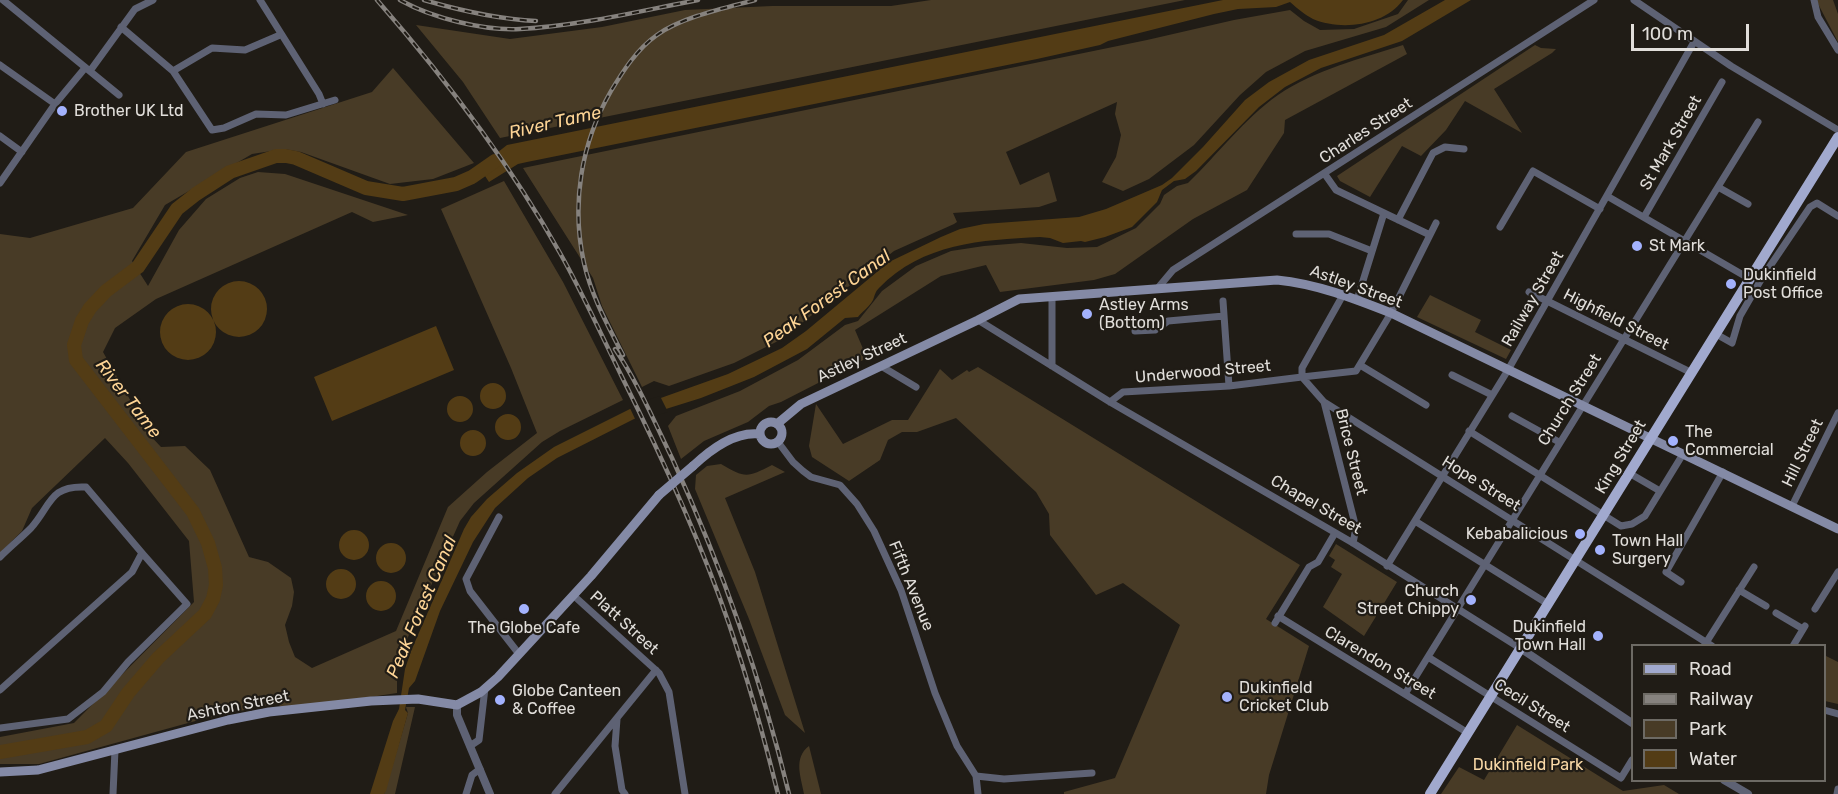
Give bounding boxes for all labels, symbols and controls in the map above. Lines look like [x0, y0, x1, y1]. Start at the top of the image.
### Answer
scale bar [1634, 12, 1752, 50]
text: 100 m [1642, 23, 1693, 45]
street label: St Mark Street [1636, 92, 1706, 194]
street label: Charles Street [1316, 94, 1416, 168]
place label: Brother UK Ltd [74, 101, 183, 121]
water label: River Tame [507, 102, 603, 144]
marker: Brother UK Ltd [55, 104, 69, 118]
place label: St Mark [1649, 236, 1705, 256]
marker: St Mark [1630, 239, 1644, 253]
water label: Peak Forest Canal [759, 245, 895, 353]
street label: Railway Street [1498, 248, 1568, 350]
street label: Astley Street [1307, 261, 1405, 313]
place label: Dukinfield Post Office [1743, 265, 1823, 303]
marker: Dukinfield Post Office [1724, 277, 1738, 291]
street label: Highfield Street [1560, 285, 1672, 355]
place label: Astley Arms (Bottom) [1099, 295, 1189, 333]
marker: Astley Arms (Bottom) [1080, 307, 1094, 321]
street label: Astley Street [814, 329, 910, 387]
street label: Church Street [1534, 351, 1606, 449]
water label: River Tame [91, 355, 165, 443]
street label: Underwood Street [1134, 357, 1272, 387]
street label: Brice Street [1331, 407, 1371, 497]
street label: Hill Street [1778, 416, 1828, 490]
street label: King Street [1591, 417, 1651, 497]
place label: The Commercial [1685, 422, 1774, 460]
marker: The Commercial [1666, 434, 1680, 448]
street label: Hope Street [1438, 452, 1524, 516]
street label: Chapel Street [1267, 471, 1365, 539]
place label: Kebabalicious [1466, 524, 1568, 544]
marker: Kebabalicious [1573, 527, 1587, 541]
place label: Town Hall Surgery [1612, 531, 1683, 569]
water label: Peak Forest Canal [382, 533, 462, 681]
street label: Fifth Avenue [884, 538, 938, 634]
marker: Town Hall Surgery [1593, 543, 1607, 557]
place label: Church Street Chippy [1357, 581, 1459, 619]
street label: Platt Street [586, 587, 662, 659]
marker: Church Street Chippy [1464, 593, 1478, 607]
marker: The Globe Cafe [517, 602, 531, 616]
place label: Dukinfield Town Hall [1512, 617, 1586, 655]
place label: The Globe Cafe [468, 618, 580, 638]
street label: Clarendon Street [1321, 622, 1439, 704]
marker: Dukinfield Town Hall [1591, 629, 1605, 643]
legend [1631, 644, 1826, 782]
text: Road [1689, 658, 1732, 680]
street label: Cecil Street [1490, 675, 1574, 737]
place label: Dukinfield Cricket Club [1239, 678, 1329, 716]
place label: Globe Canteen & Coffee [512, 681, 621, 719]
street label: Ashton Street [185, 687, 291, 725]
text: Railway [1689, 688, 1753, 710]
marker: Dukinfield Cricket Club [1220, 690, 1234, 704]
marker: Globe Canteen & Coffee [493, 693, 507, 707]
text: Park [1689, 718, 1726, 740]
text: Water [1689, 748, 1737, 770]
park label: Dukinfield Park [1473, 755, 1583, 775]

